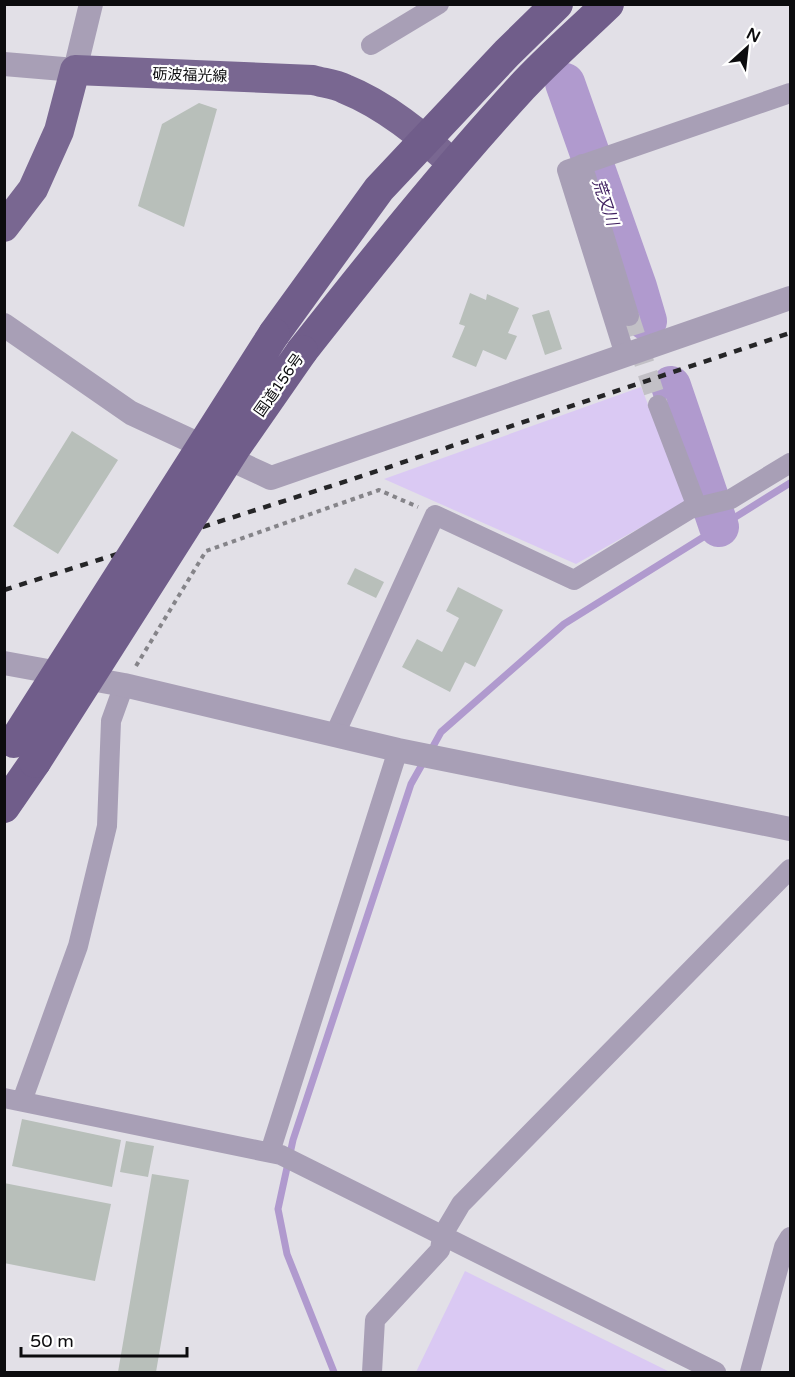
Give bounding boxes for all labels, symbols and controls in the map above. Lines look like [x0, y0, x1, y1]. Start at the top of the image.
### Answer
north arrow [717, 18, 777, 78]
text: N [743, 24, 764, 47]
street label: 砺波福光線 [152, 65, 228, 85]
water label: 荒又川 [588, 176, 623, 230]
street label: 国道156号 [251, 350, 307, 420]
scale bar [21, 1320, 188, 1358]
text: 50 m [30, 1330, 74, 1352]

